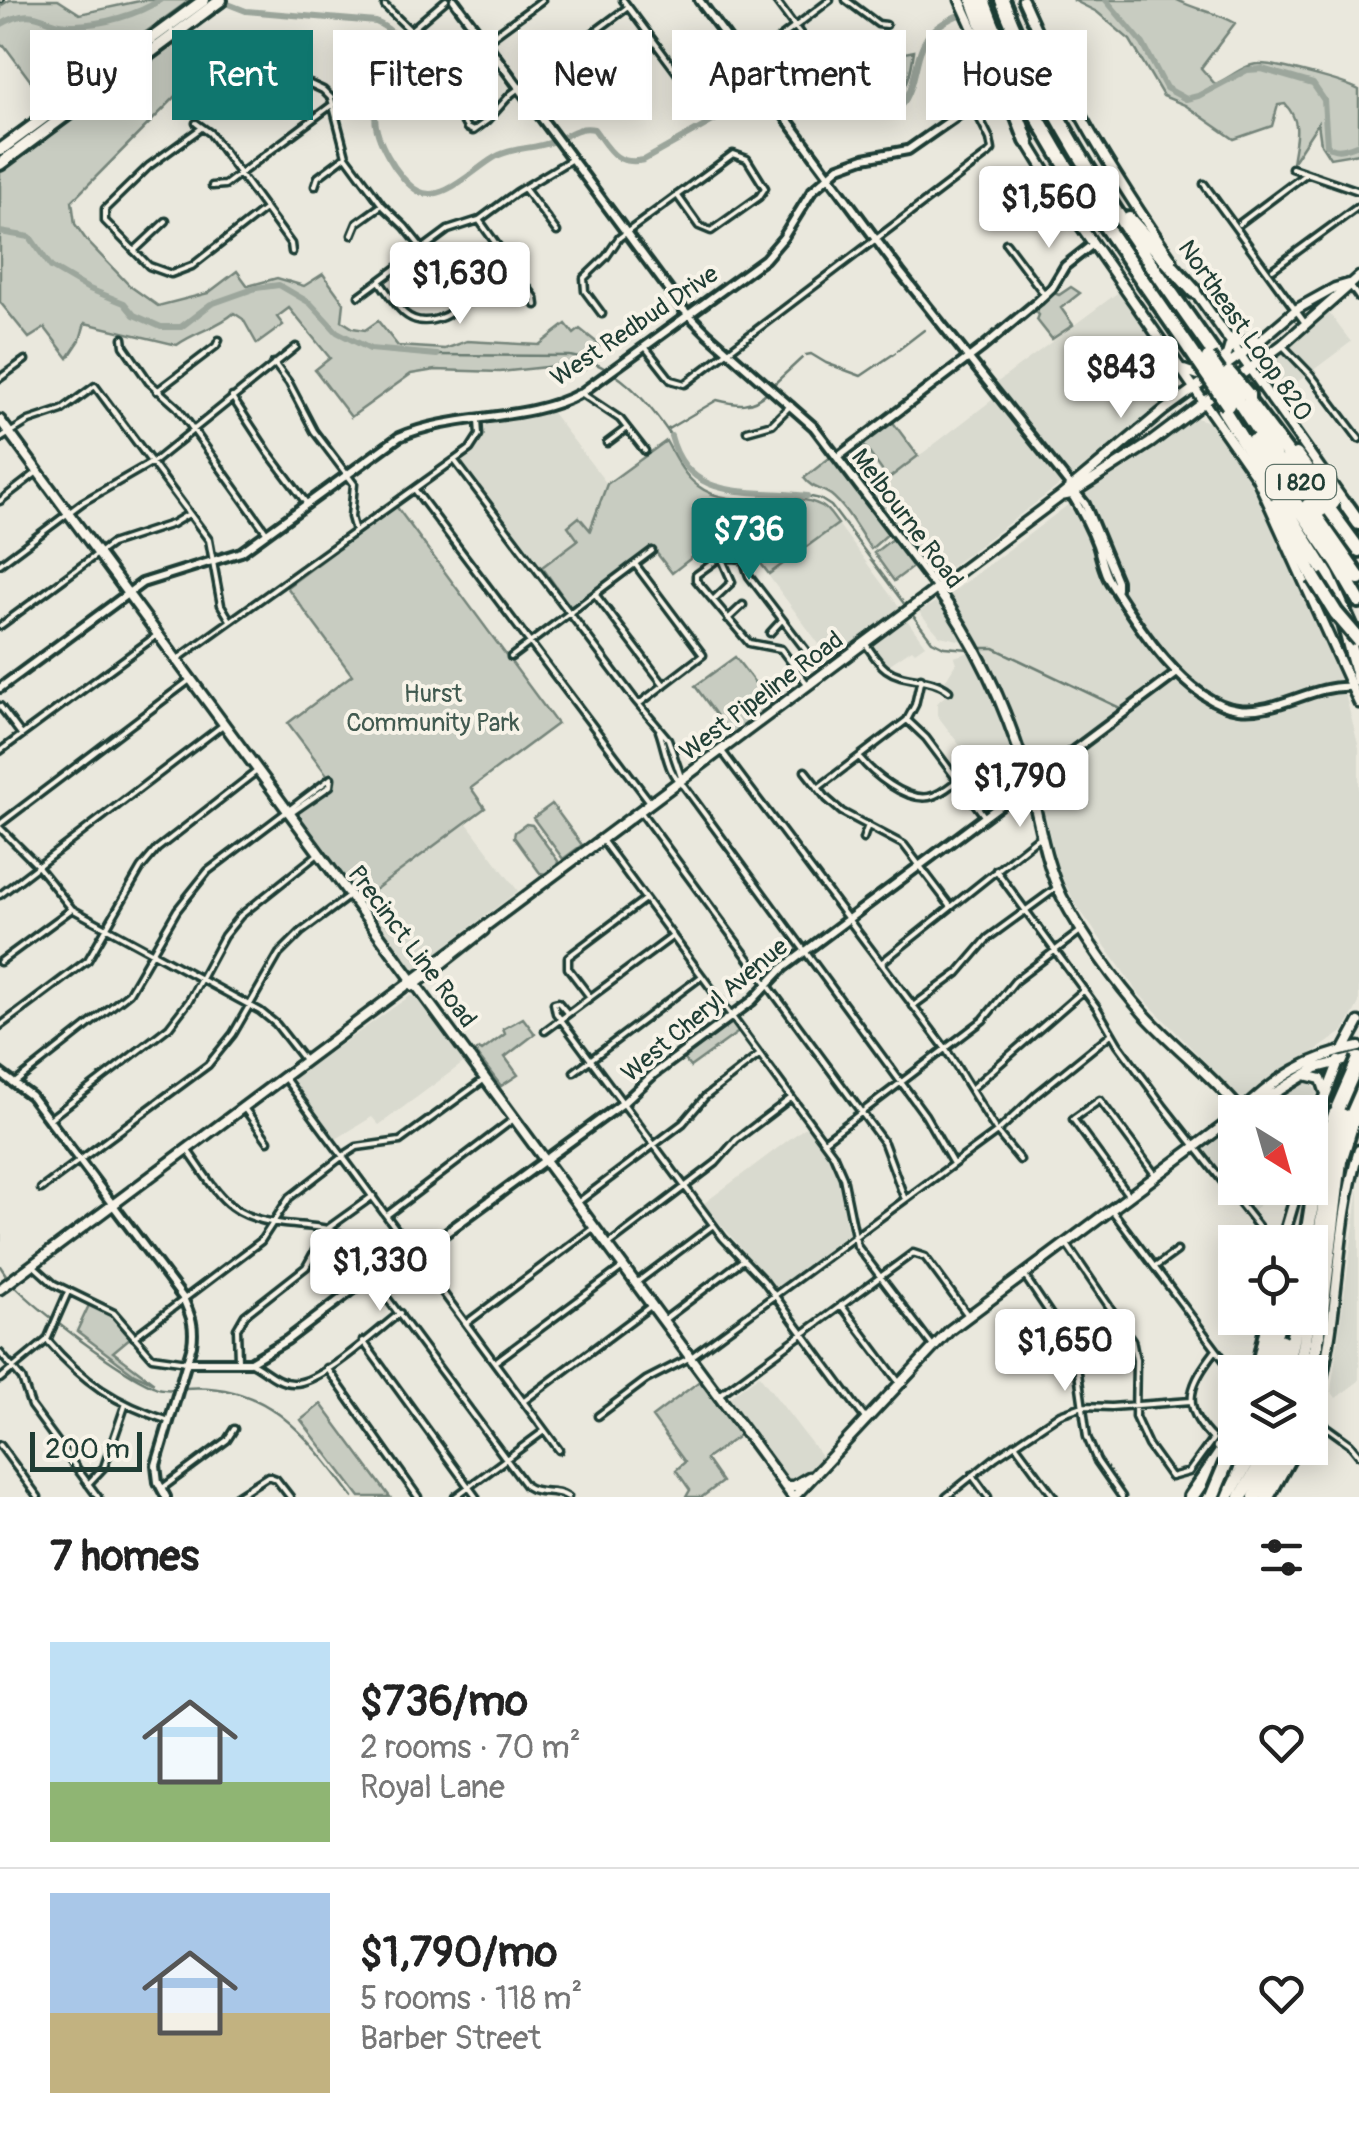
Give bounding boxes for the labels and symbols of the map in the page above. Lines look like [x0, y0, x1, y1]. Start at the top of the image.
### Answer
pin: $1,560 [968, 166, 1130, 251]
street label: Northeast Loop 820 [1171, 234, 1319, 427]
pin: $1,630 [379, 242, 541, 327]
street label: West Redbud Drive [545, 258, 725, 394]
pin: $843 [1062, 336, 1180, 421]
street label: Melbourne Road [844, 443, 969, 595]
road number: I 820 [1266, 465, 1336, 499]
pin: $736 [690, 498, 808, 583]
street label: West Pipeline Road [674, 625, 850, 768]
park label: Hurst Community Park [346, 679, 520, 739]
pin: $1,790 [939, 745, 1101, 830]
street label: Precinct Line Road [341, 860, 483, 1034]
street label: West Cheryl Avenue [615, 931, 795, 1089]
north arrow [1218, 1095, 1328, 1205]
pin: $1,330 [299, 1229, 461, 1314]
pin: $1,650 [984, 1309, 1146, 1394]
scale bar [30, 1427, 142, 1472]

